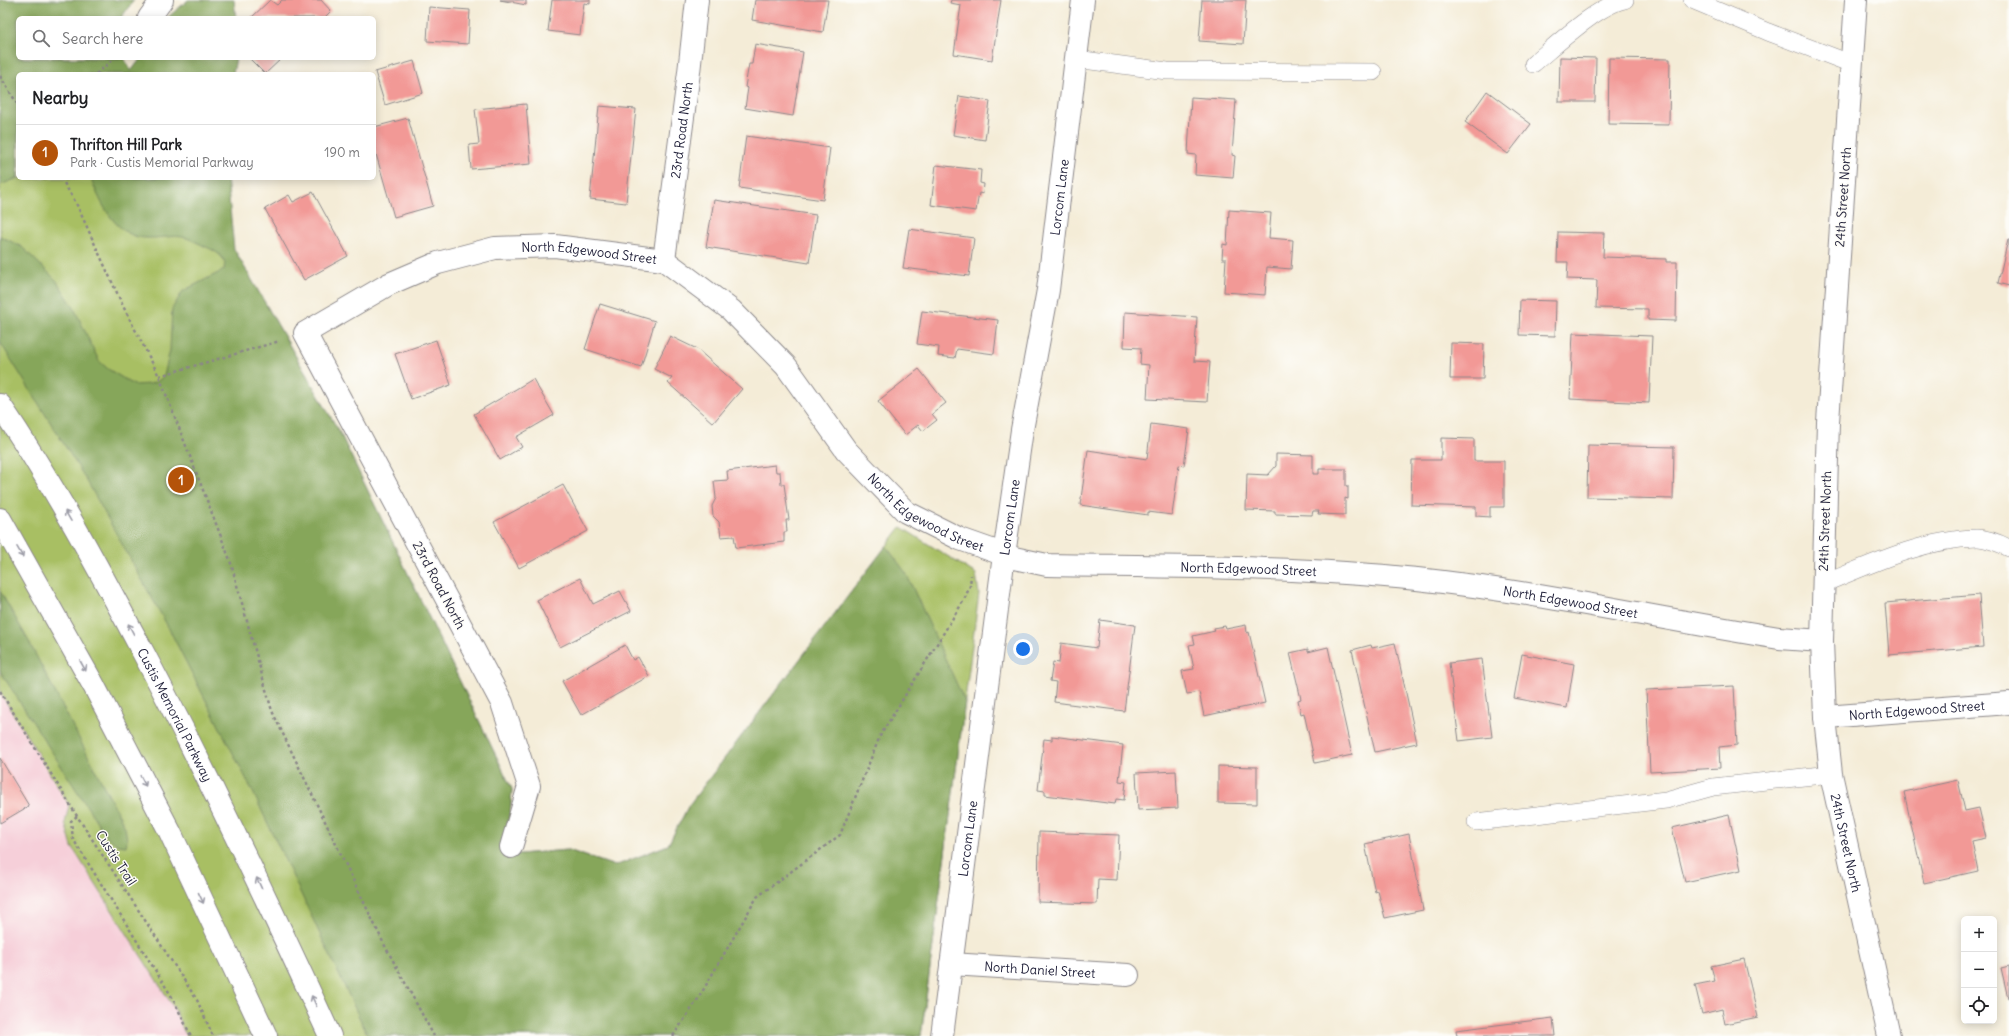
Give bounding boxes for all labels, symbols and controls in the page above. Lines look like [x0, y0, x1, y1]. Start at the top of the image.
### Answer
search box [16, 16, 376, 60]
icon: search [30, 27, 52, 49]
text: Search here [62, 29, 143, 48]
street label: 23rd Road North [666, 80, 696, 180]
text: Nearby [32, 87, 88, 109]
text: Thrifton Hill Park [70, 135, 182, 154]
text: 1 [42, 144, 48, 161]
text: 190 m [324, 144, 360, 161]
street label: 24th Street North [1831, 146, 1855, 248]
text: Park · Custis Memorial Parkway [70, 154, 254, 171]
street label: Lorcom Lane [1046, 158, 1072, 236]
street label: North Edgewood Street [521, 237, 658, 268]
pin: 1 [168, 465, 194, 495]
street label: North Edgewood Street [864, 469, 987, 555]
street label: 24th Street North [1815, 470, 1835, 572]
street label: Lorcom Lane [996, 478, 1023, 557]
one-way arrow [63, 510, 71, 522]
street label: 23rd Road North [409, 538, 470, 632]
one-way arrow [17, 546, 24, 558]
street label: North Edgewood Street [1180, 558, 1318, 580]
street label: North Edgewood Street [1502, 582, 1640, 622]
one-way arrow [126, 623, 134, 635]
your location [1013, 639, 1033, 659]
street label: Custis Memorial Parkway [134, 645, 216, 784]
one-way arrow [80, 660, 88, 672]
street label: North Edgewood Street [1848, 696, 1986, 724]
one-way arrow [140, 775, 147, 787]
street label: 24th Street North [1827, 792, 1866, 894]
street label: Lorcom Lane [954, 800, 981, 878]
street label: Custis Trail [92, 827, 140, 889]
one-way arrow [255, 877, 262, 889]
one-way arrow [198, 891, 205, 903]
map controls [1961, 916, 1997, 1024]
button: + [1961, 916, 1997, 952]
button: − [1961, 952, 1997, 988]
street label: North Daniel Street [984, 958, 1097, 981]
button: locate [1961, 988, 1997, 1024]
one-way arrow [310, 995, 317, 1007]

